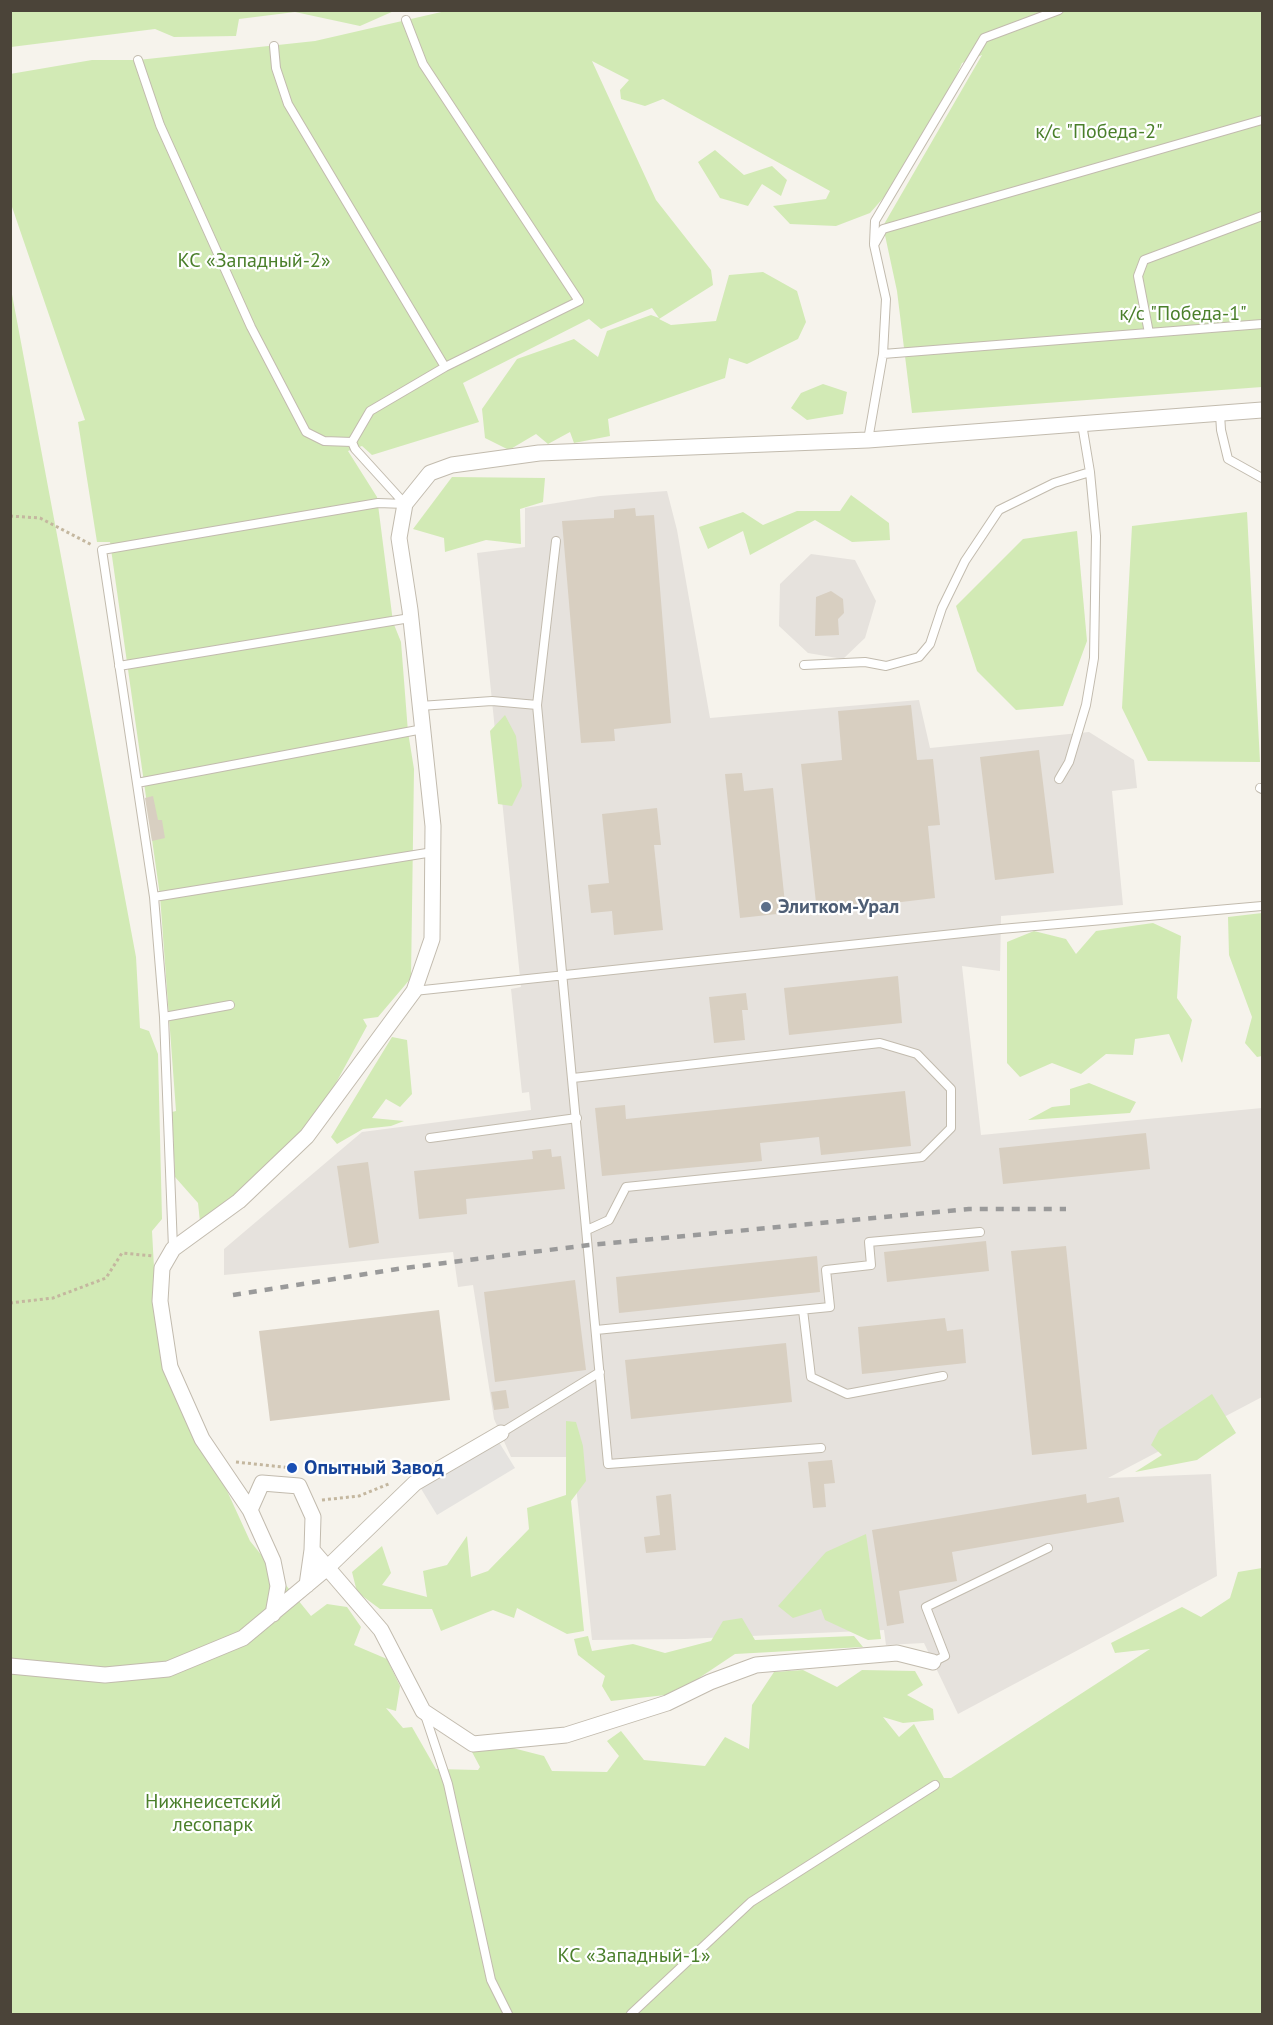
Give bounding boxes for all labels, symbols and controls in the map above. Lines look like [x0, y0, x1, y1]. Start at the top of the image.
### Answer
park label: к/с "Победа-2" [1035, 120, 1163, 144]
park label: КС «Западный-2» [178, 249, 330, 273]
park label: к/с "Победа-1" [1119, 302, 1247, 326]
place label: Элитком-Урал [778, 895, 899, 919]
marker: Элитком-Урал [759, 900, 773, 914]
place label: Опытный Завод [304, 1456, 444, 1480]
marker: Опытный Завод [285, 1461, 299, 1475]
park label: Нижнеисетский лесопарк [145, 1790, 281, 1837]
park label: КС «Западный-1» [558, 1944, 710, 1968]

